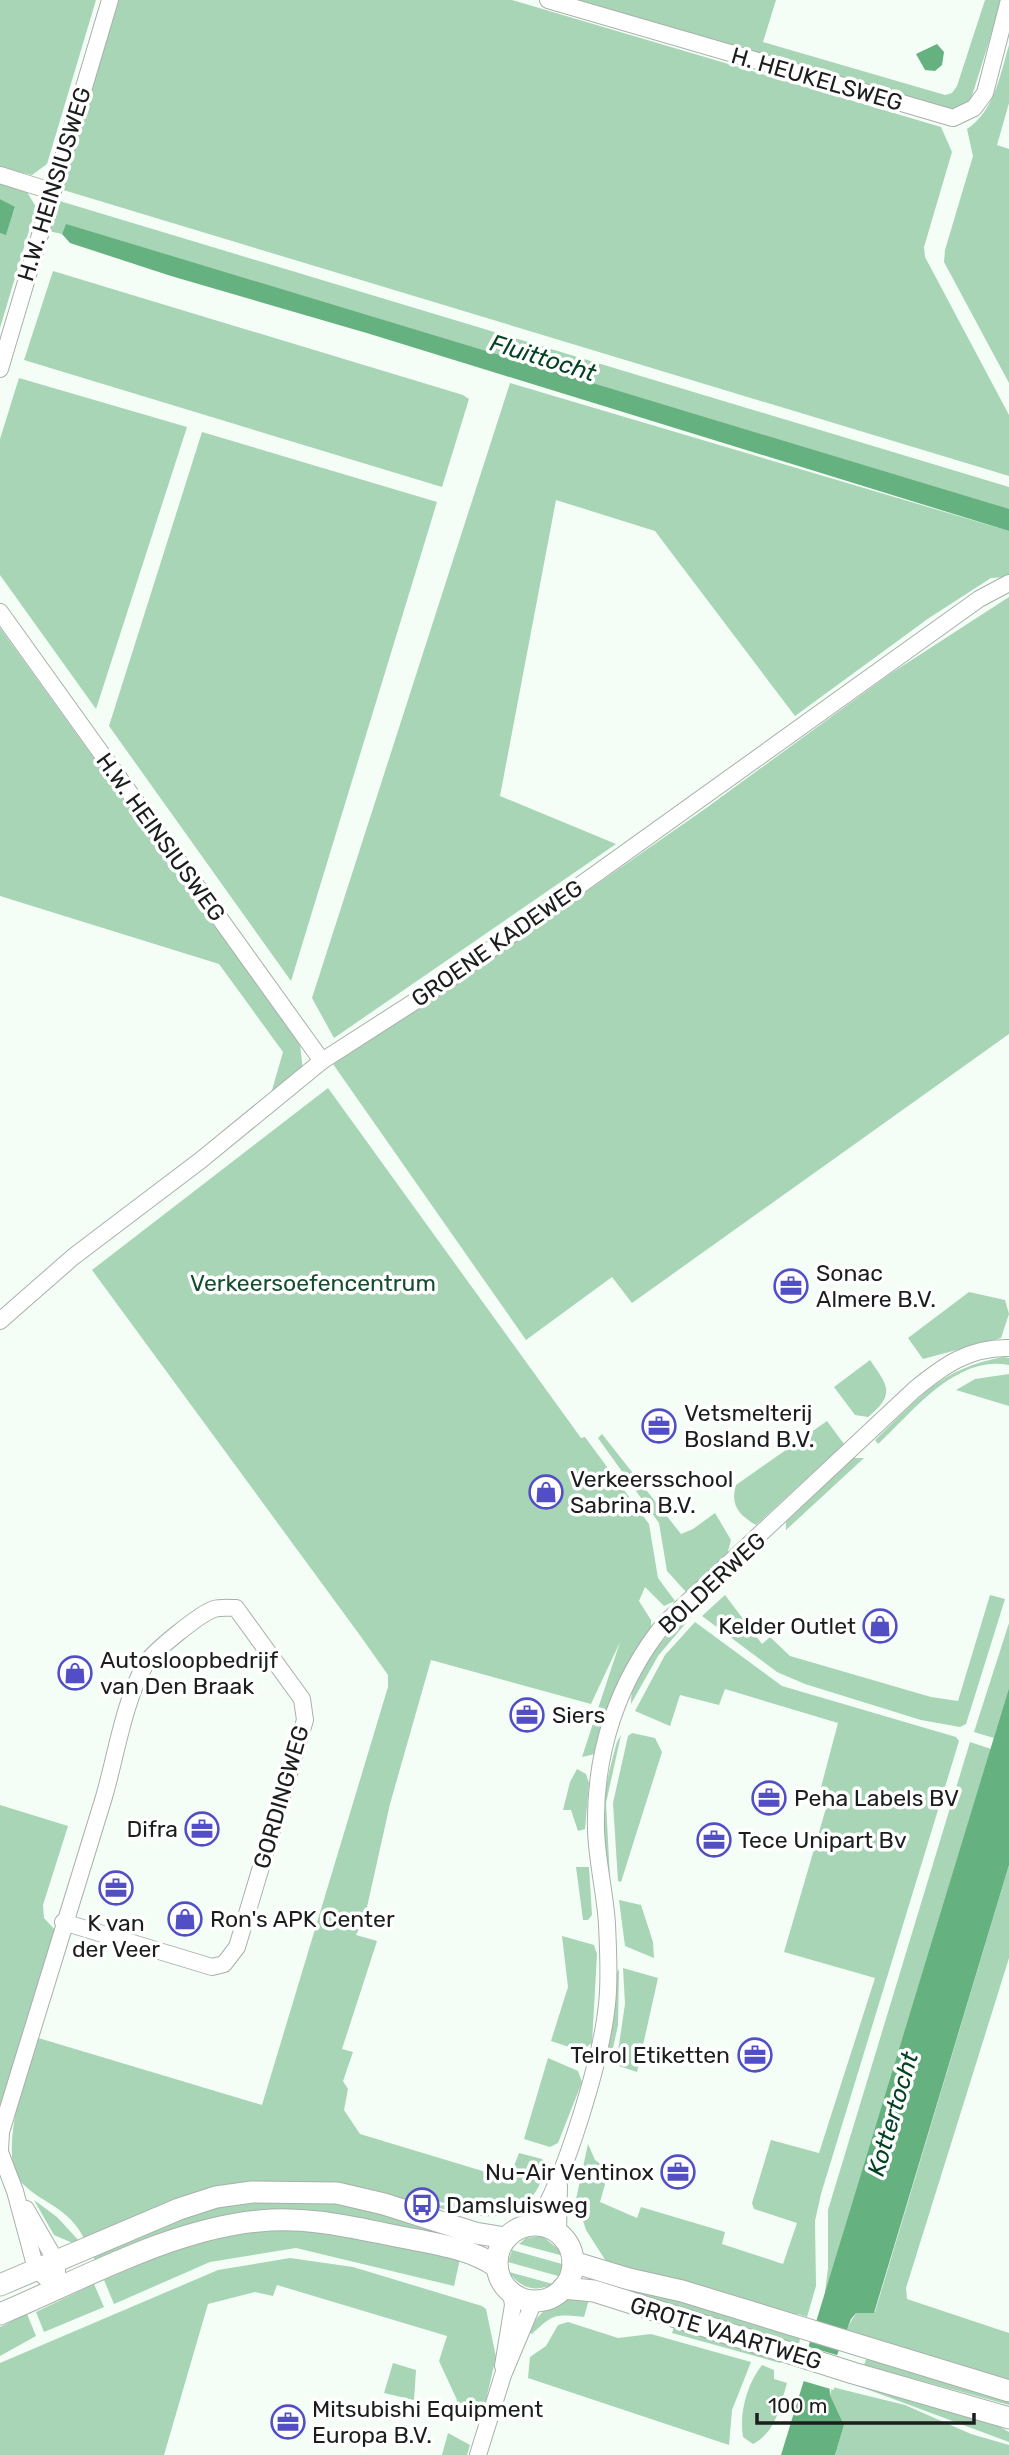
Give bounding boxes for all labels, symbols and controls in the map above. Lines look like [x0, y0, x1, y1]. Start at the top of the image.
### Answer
street label: H. HEUKELSWEG [728, 41, 906, 117]
street label: H.W. HEINSIUSWEG [11, 84, 97, 284]
water label: Fluittocht [487, 329, 600, 388]
street label: H.W. HEINSIUSWEG [90, 747, 232, 927]
street label: GROENE KADEWEG [406, 873, 588, 1013]
place label: Sonac Almere B.V. [816, 1259, 936, 1313]
office icon: Sonac Almere B.V. [772, 1267, 810, 1305]
park label: Verkeersoefencentrum [190, 1269, 436, 1297]
place label: Vetsmelterij Bosland B.V. [684, 1399, 814, 1453]
office icon: Vetsmelterij Bosland B.V. [640, 1407, 678, 1445]
place label: Verkeersschool Sabrina B.V. [570, 1465, 733, 1519]
shop icon: Verkeersschool Sabrina B.V. [527, 1473, 565, 1511]
street label: BOLDERWEG [653, 1526, 771, 1640]
shop icon: Kelder Outlet [861, 1607, 899, 1645]
place label: Kelder Outlet [718, 1612, 856, 1640]
place label: Autosloopbedrijf van Den Braak [100, 1646, 278, 1700]
shop icon: Autosloopbedrijf van Den Braak [56, 1654, 94, 1692]
office icon: Siers [508, 1696, 546, 1734]
place label: Siers [552, 1701, 605, 1729]
street label: GORDINGWEG [247, 1722, 315, 1872]
office icon: Peha Labels BV [750, 1779, 788, 1817]
place label: Peha Labels BV [794, 1784, 959, 1812]
office icon: Difra [183, 1810, 221, 1848]
place label: Difra [126, 1815, 178, 1843]
office icon: Tece Unipart Bv [695, 1821, 733, 1859]
place label: Tece Unipart Bv [738, 1826, 907, 1854]
office icon: K van der Veer [97, 1869, 135, 1907]
shop icon: Ron's APK Center [166, 1900, 204, 1938]
place label: Ron's APK Center [210, 1905, 395, 1933]
place label: K van der Veer [72, 1909, 160, 1963]
office icon: Telrol Etiketten [736, 2036, 774, 2074]
place label: Telrol Etiketten [570, 2041, 730, 2069]
water label: Kottertocht [862, 2048, 924, 2179]
office icon: Nu-Air Ventinox [659, 2153, 697, 2191]
place label: Nu-Air Ventinox [485, 2158, 654, 2186]
bus stop icon: Damsluisweg [403, 2186, 441, 2224]
place label: Damsluisweg [446, 2191, 588, 2219]
street label: GROTE VAARTWEG [627, 2291, 825, 2375]
scale bar [757, 2382, 974, 2426]
text: 100 m [768, 2393, 827, 2418]
place label: Mitsubishi Equipment Europa B.V. [312, 2395, 543, 2449]
office icon: Mitsubishi Equipment Europa B.V. [269, 2403, 307, 2441]

